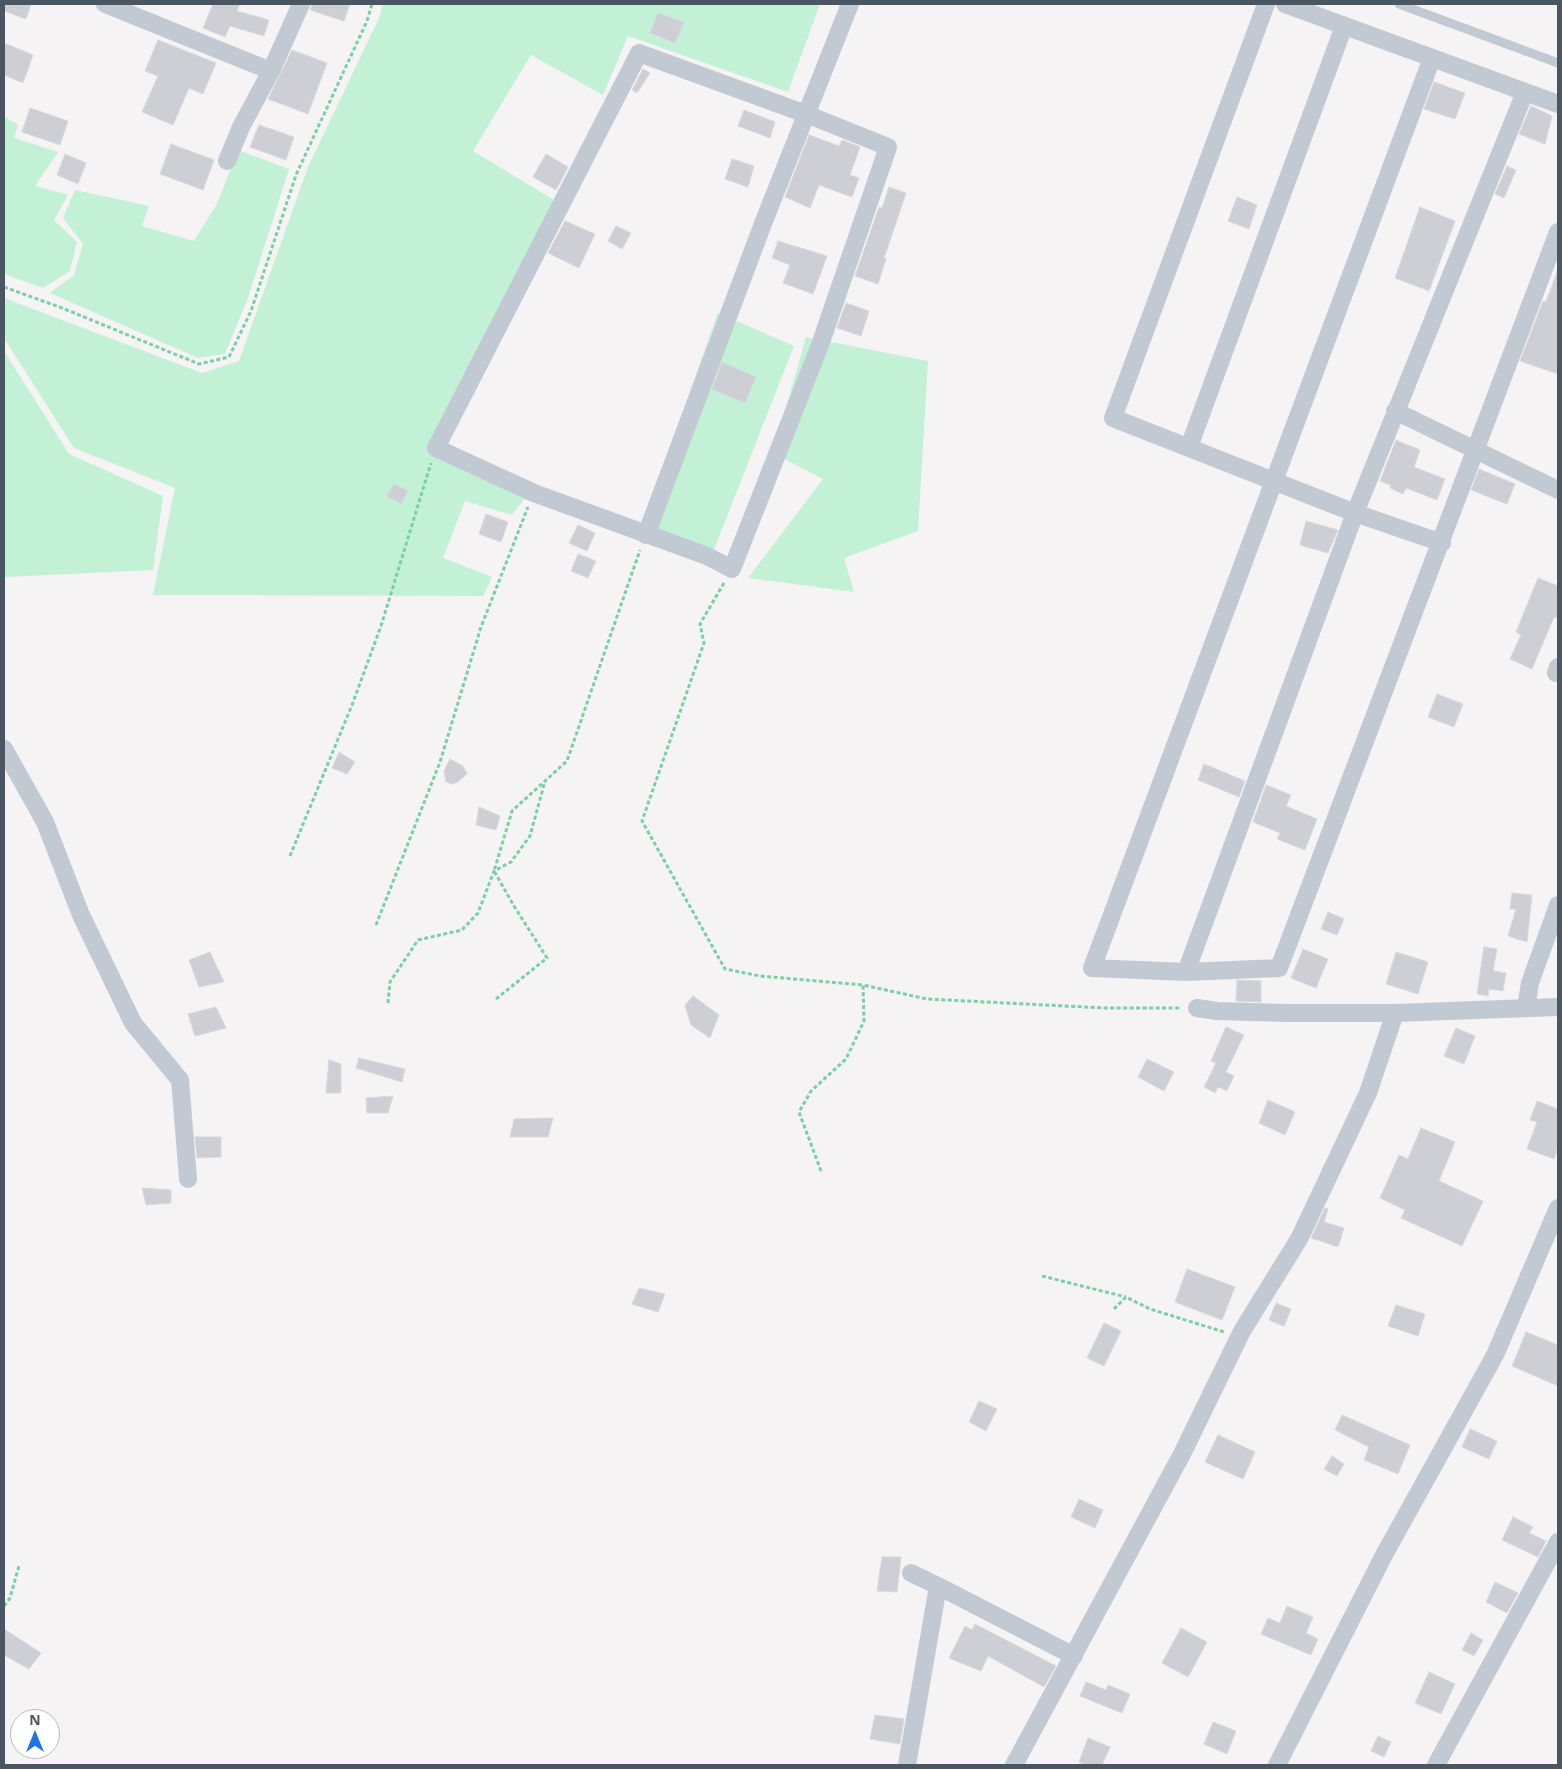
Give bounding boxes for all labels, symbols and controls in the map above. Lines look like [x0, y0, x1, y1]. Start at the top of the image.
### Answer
north arrow [10, 1709, 60, 1759]
text: N [29, 1710, 41, 1729]

